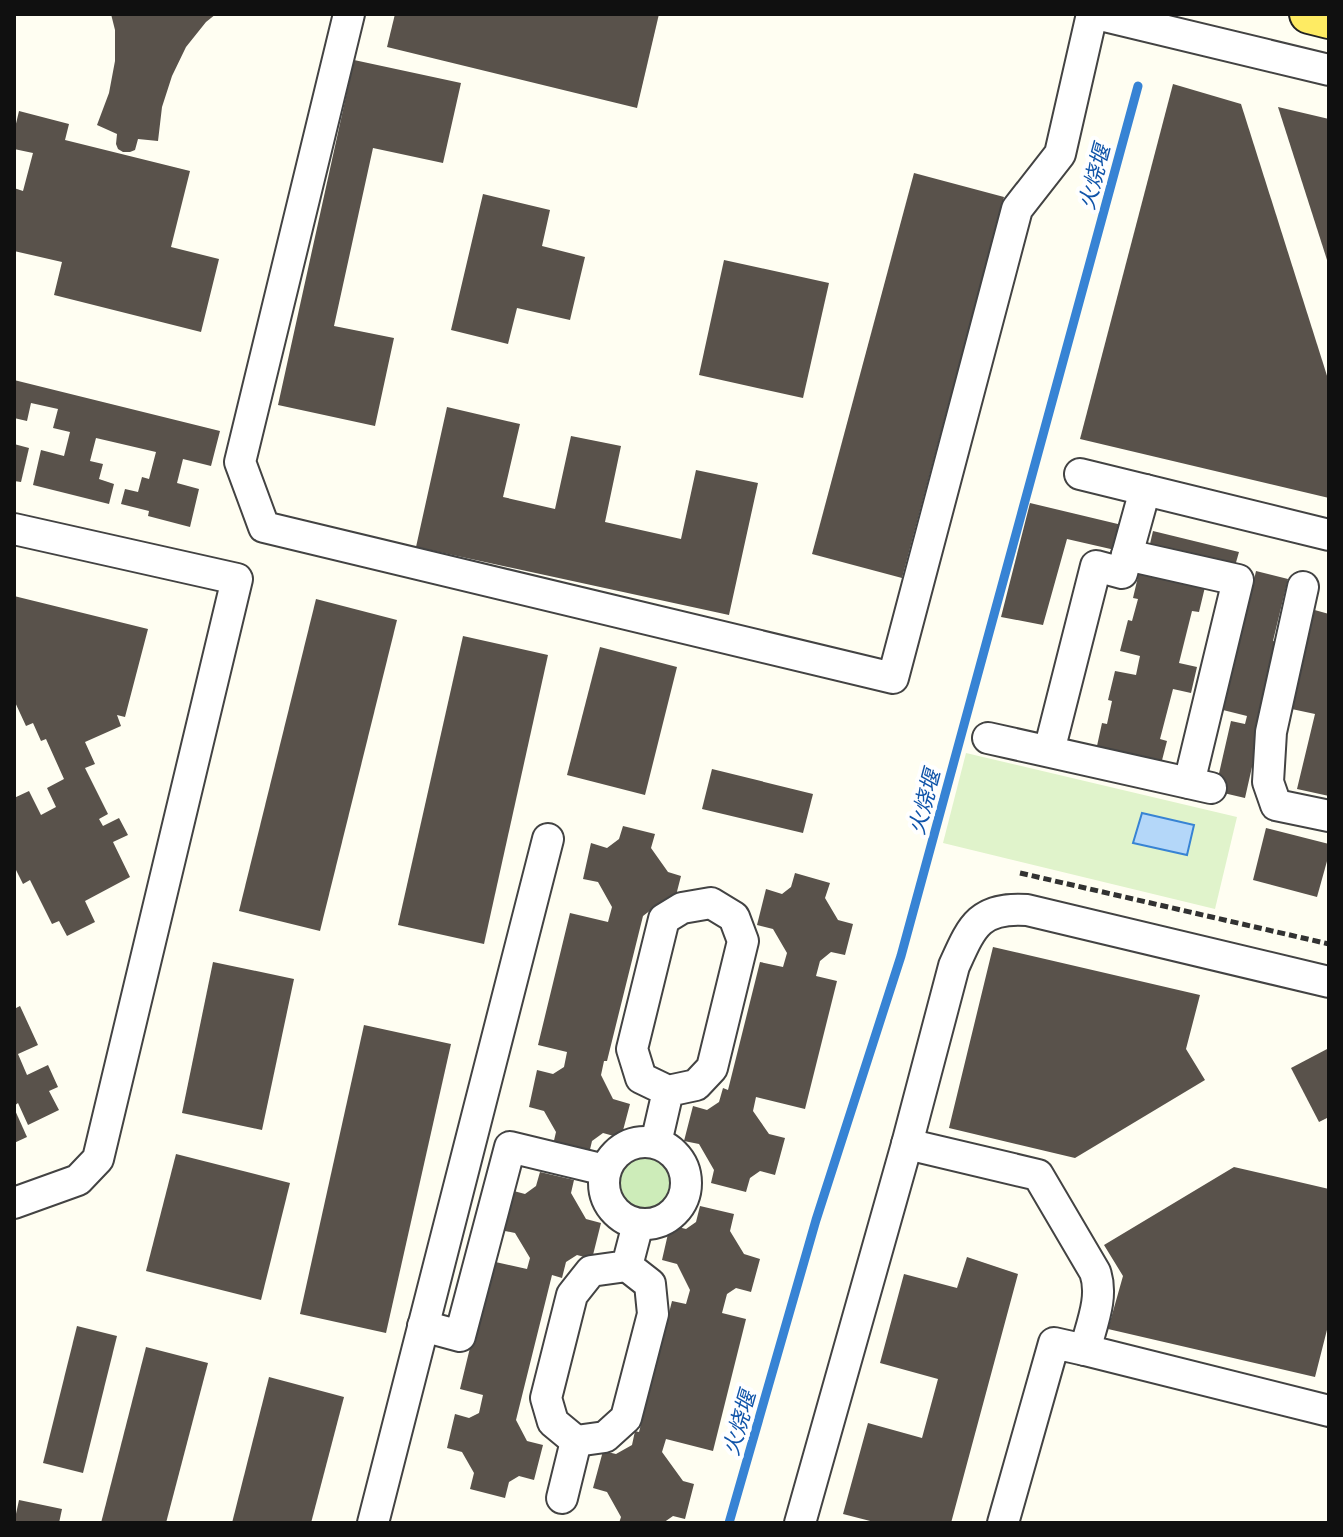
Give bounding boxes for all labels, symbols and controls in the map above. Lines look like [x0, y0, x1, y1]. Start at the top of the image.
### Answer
water label: 火烧堰 [1072, 138, 1117, 213]
water label: 火烧堰 [902, 763, 947, 838]
water label: 火烧堰 [716, 1384, 763, 1459]

